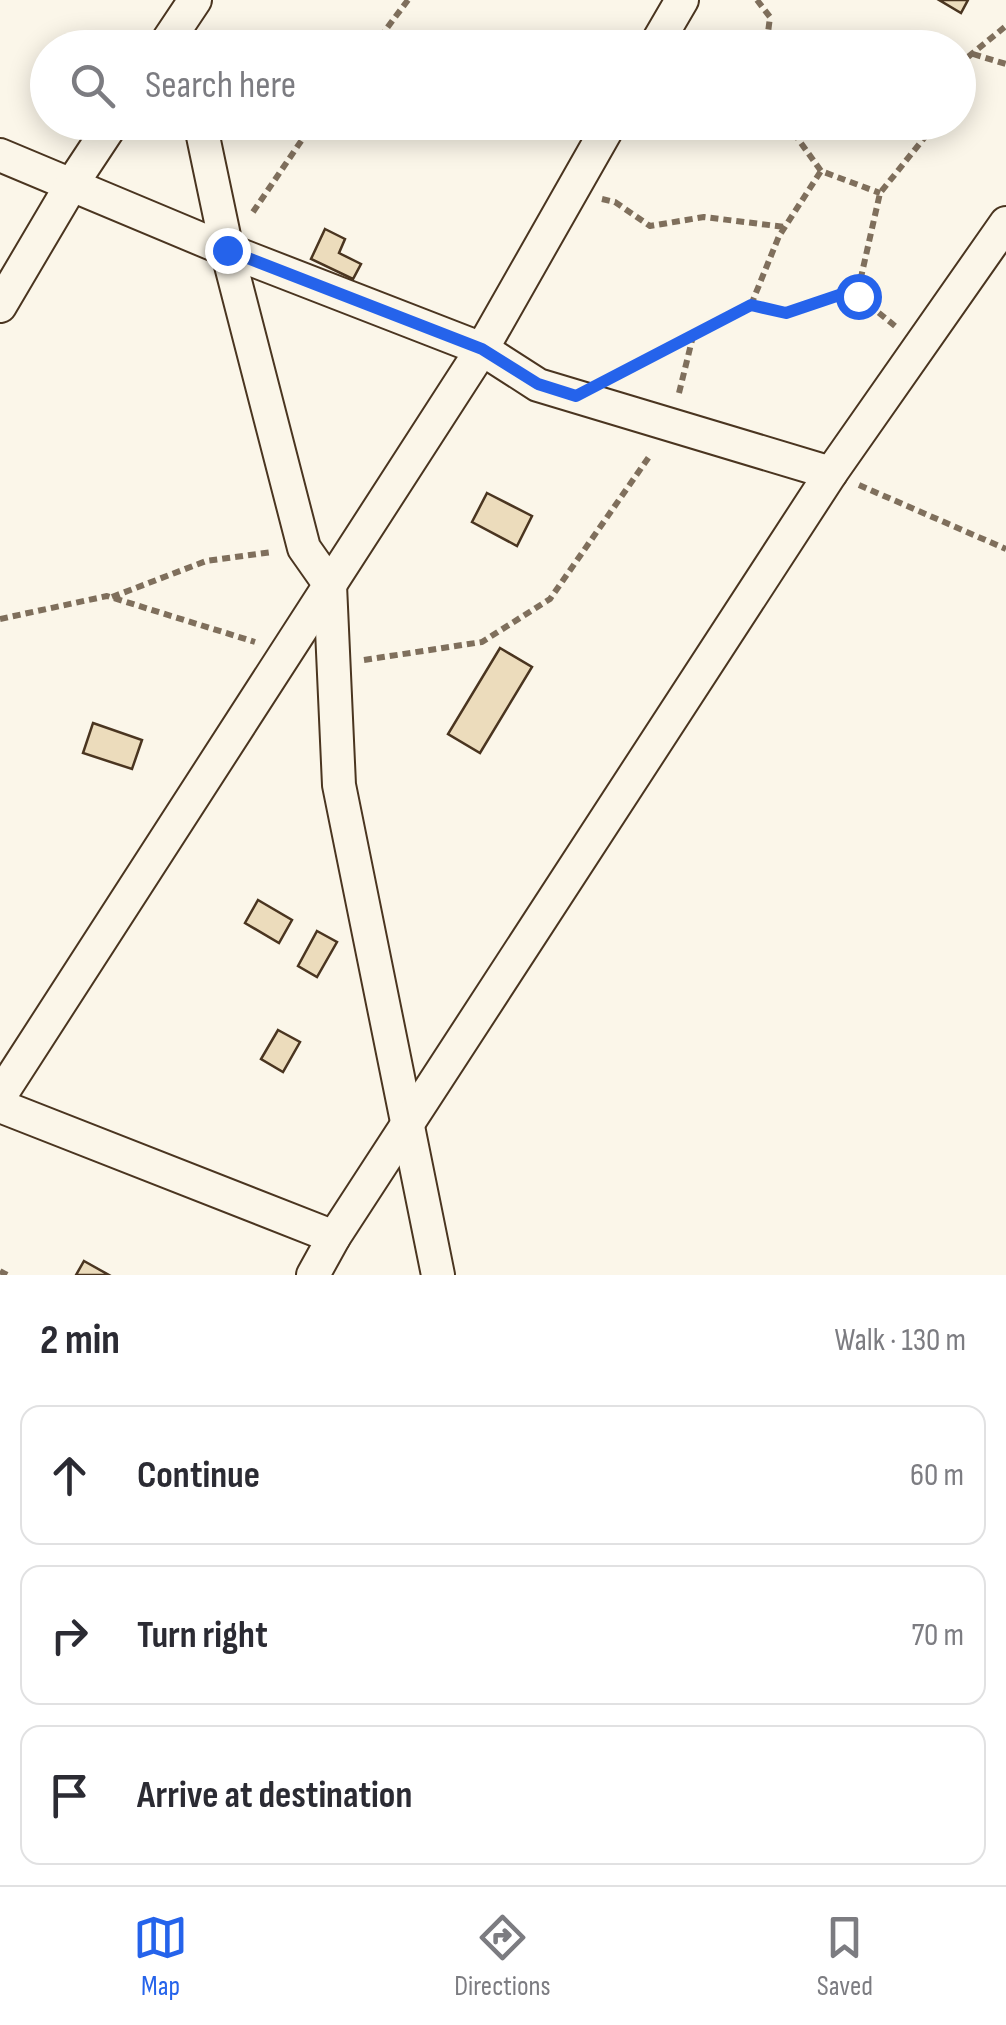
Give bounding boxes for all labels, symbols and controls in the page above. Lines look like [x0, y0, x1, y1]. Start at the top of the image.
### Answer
search box [30, 30, 976, 140]
icon: search [65, 58, 120, 113]
text: Search here [145, 63, 296, 108]
route end [205, 228, 251, 274]
route start [836, 274, 882, 320]
text: 2 min [40, 1315, 120, 1366]
text: Walk · 130 m [834, 1321, 966, 1360]
icon: ahead [42, 1448, 97, 1503]
text: Continue [137, 1453, 260, 1498]
text: 60 m [910, 1456, 964, 1495]
icon: right [42, 1608, 97, 1663]
text: Turn right [137, 1613, 268, 1658]
text: 70 m [911, 1616, 964, 1655]
icon: arrive [42, 1768, 97, 1823]
text: Arrive at destination [137, 1773, 412, 1818]
tab: Map [133, 1910, 188, 2003]
tab: Directions [454, 1910, 551, 2003]
tab: Saved [817, 1910, 873, 2003]

